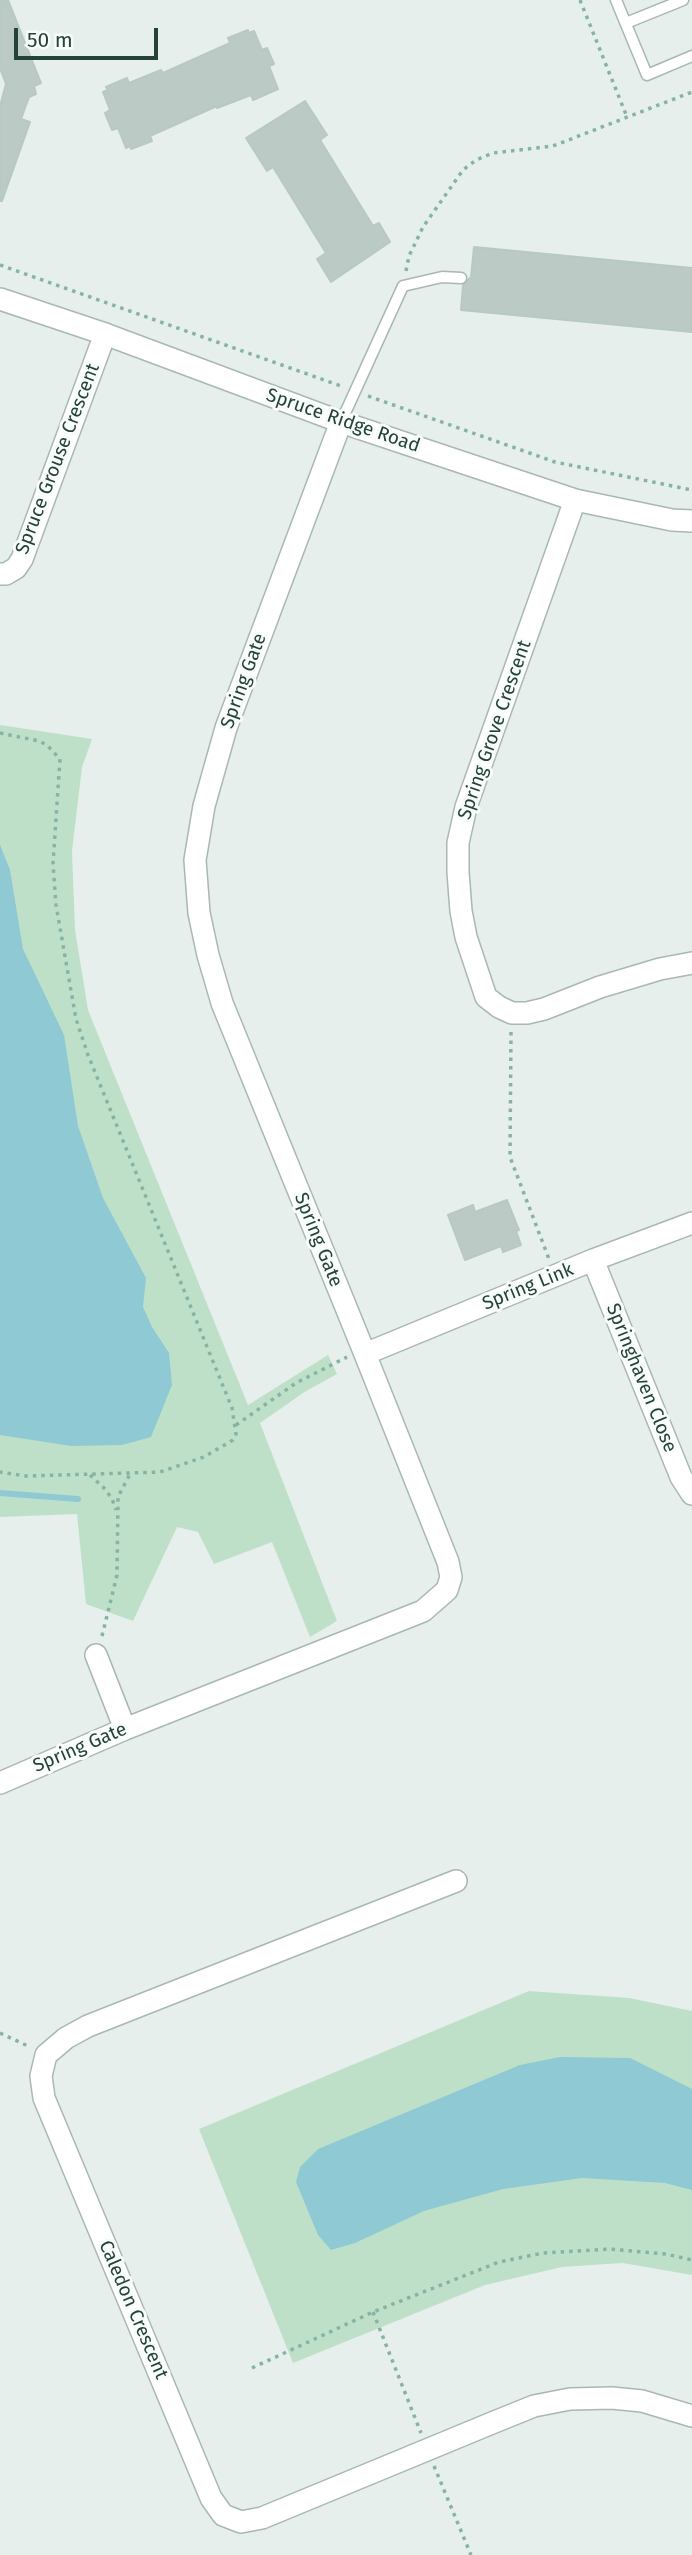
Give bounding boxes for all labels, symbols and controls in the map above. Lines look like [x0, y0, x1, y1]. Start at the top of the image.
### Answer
scale bar [18, 14, 161, 58]
text: 50 m [27, 27, 73, 53]
street label: Spruce Grouse Crescent [11, 360, 105, 558]
street label: Spruce Ridge Road [263, 384, 423, 458]
street label: Spring Gate [216, 630, 272, 732]
street label: Spring Grove Crescent [454, 637, 536, 823]
street label: Spring Gate [289, 1190, 347, 1290]
street label: Spring Link [479, 1258, 577, 1316]
street label: Springhaven Close [601, 1300, 681, 1456]
street label: Spring Gate [30, 1718, 130, 1778]
street label: Caledon Crescent [94, 2237, 172, 2383]

